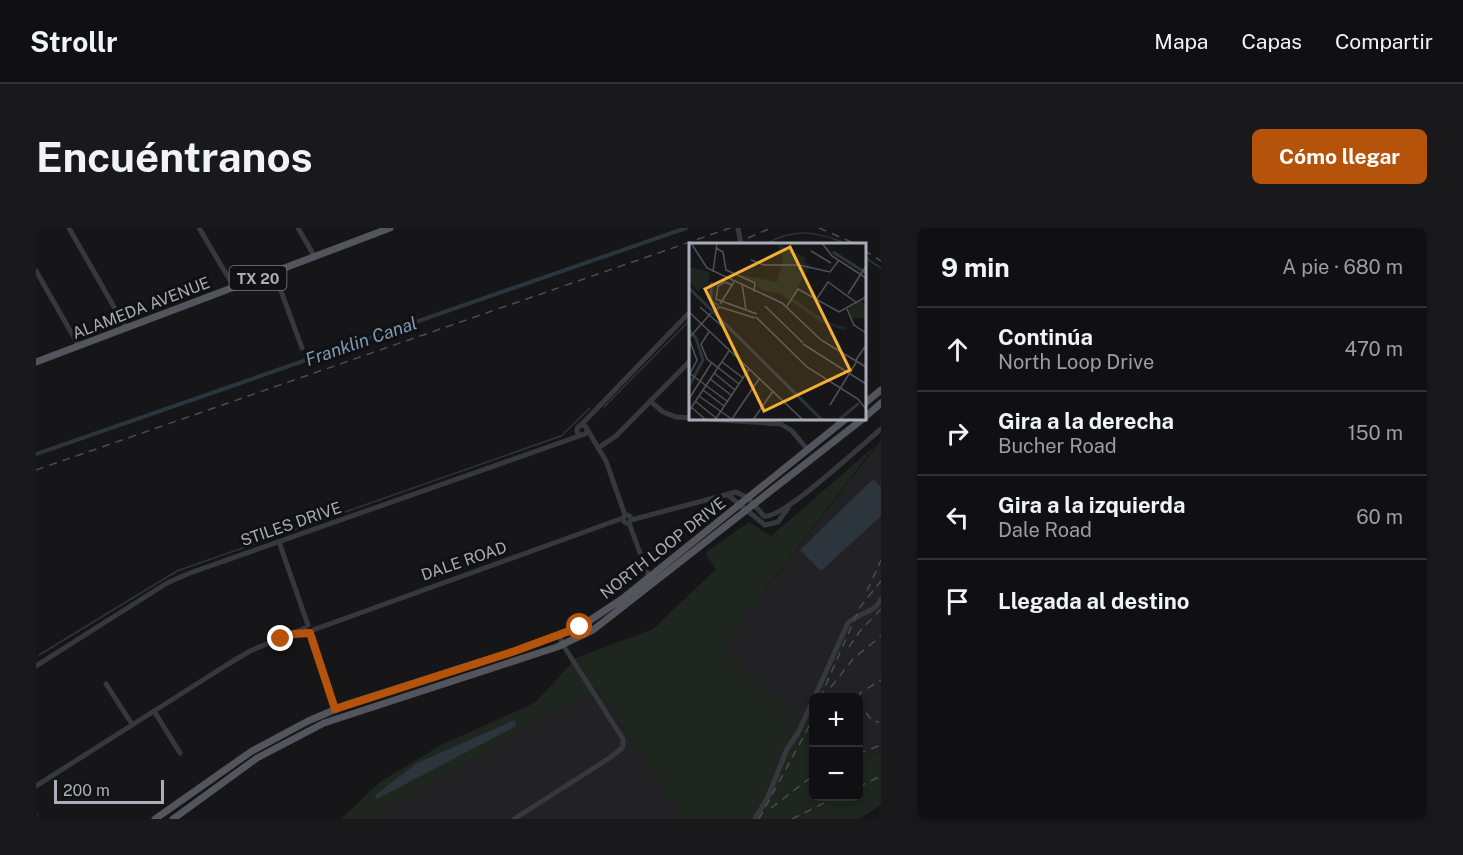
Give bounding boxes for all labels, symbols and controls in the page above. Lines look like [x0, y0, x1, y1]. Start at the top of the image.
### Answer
text: Strollr [30, 25, 118, 58]
text: Mapa [1154, 29, 1208, 54]
text: Capas [1241, 29, 1302, 54]
text: Compartir [1335, 29, 1433, 54]
button: Cómo llegar [1252, 129, 1427, 184]
text: Encuéntranos [36, 132, 313, 181]
inset map [689, 243, 866, 420]
text: 9 min [941, 252, 1010, 283]
text: A pie · 680 m [1282, 255, 1403, 279]
road number: TX 20 [230, 266, 286, 290]
street label: ALAMEDA AVENUE [70, 273, 212, 343]
water label: Franklin Canal [302, 312, 420, 370]
text: Continúa [998, 324, 1093, 350]
icon: ahead [941, 333, 974, 366]
text: 470 m [1344, 337, 1403, 361]
text: North Loop Drive [998, 350, 1154, 374]
text: Gira a la derecha [998, 408, 1174, 434]
icon: right [941, 417, 974, 450]
text: 150 m [1348, 421, 1403, 445]
text: Bucher Road [998, 434, 1117, 458]
text: Gira a la izquierda [998, 492, 1185, 518]
street label: NORTH LOOP DRIVE [597, 493, 729, 603]
street label: STILES DRIVE [238, 498, 344, 550]
icon: left [941, 501, 974, 534]
text: 60 m [1356, 505, 1403, 529]
text: Dale Road [998, 518, 1092, 542]
street label: DALE ROAD [419, 537, 509, 585]
icon: arrive [941, 585, 974, 618]
text: Llegada al destino [998, 588, 1189, 614]
route start [566, 613, 592, 639]
route end [267, 625, 293, 651]
map controls [809, 693, 863, 801]
button: + [809, 693, 863, 747]
button: − [809, 747, 863, 801]
scale bar [54, 777, 164, 804]
text: 200 m [63, 781, 110, 800]

